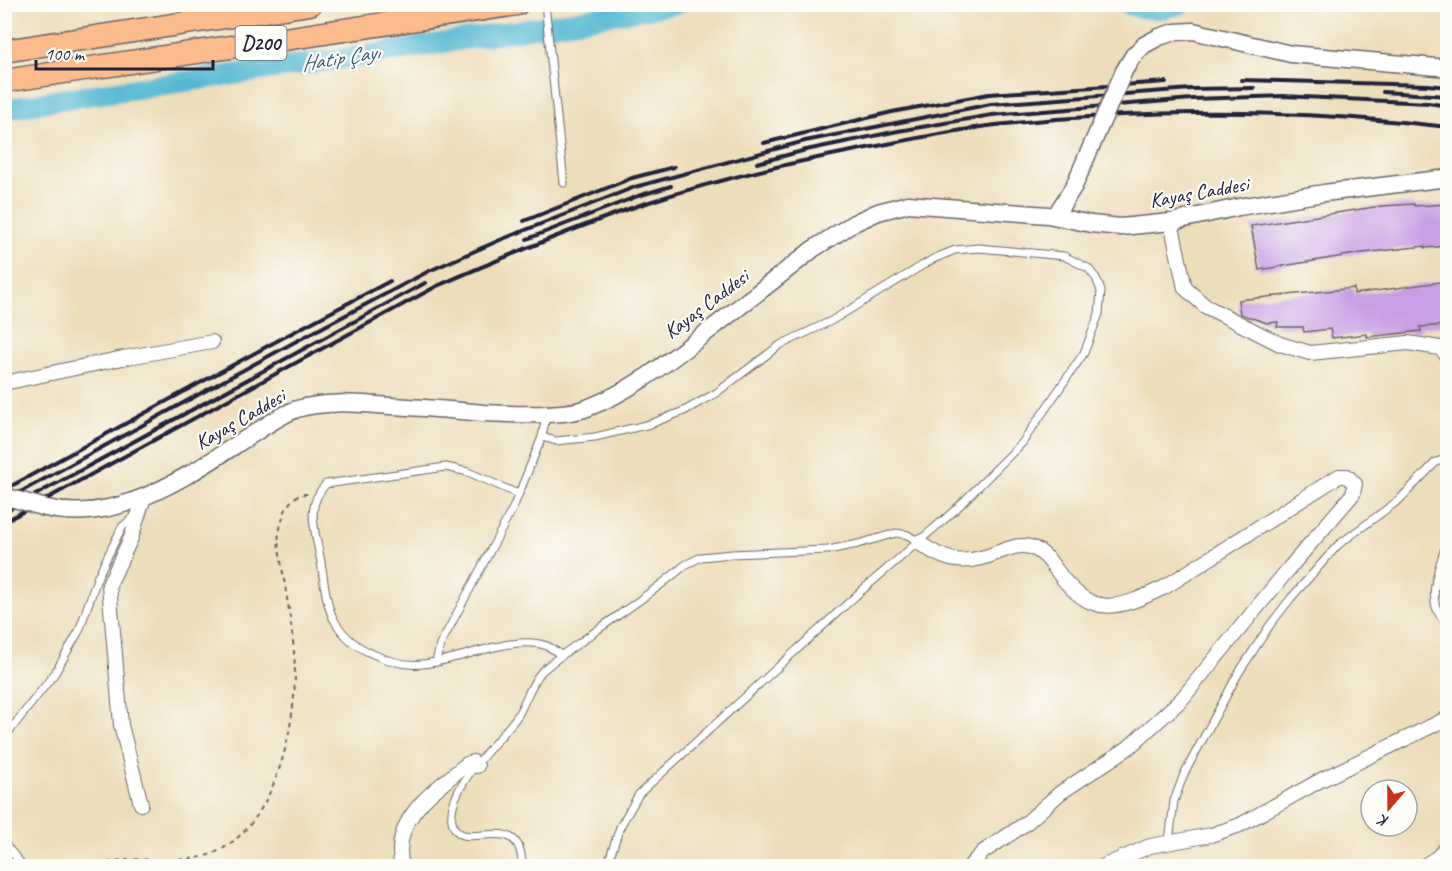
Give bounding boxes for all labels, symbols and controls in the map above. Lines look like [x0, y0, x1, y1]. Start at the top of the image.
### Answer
road number: D200 [236, 26, 286, 60]
scale bar [36, 33, 213, 71]
water label: Hatip Çayı [299, 38, 384, 78]
text: 100 m [45, 43, 86, 65]
street label: Kayaş Caddesi [1148, 170, 1253, 213]
street label: Kayaş Caddesi [658, 262, 756, 344]
street label: Kayaş Caddesi [190, 381, 292, 455]
north arrow [1359, 778, 1419, 838]
text: K [1373, 809, 1391, 832]

